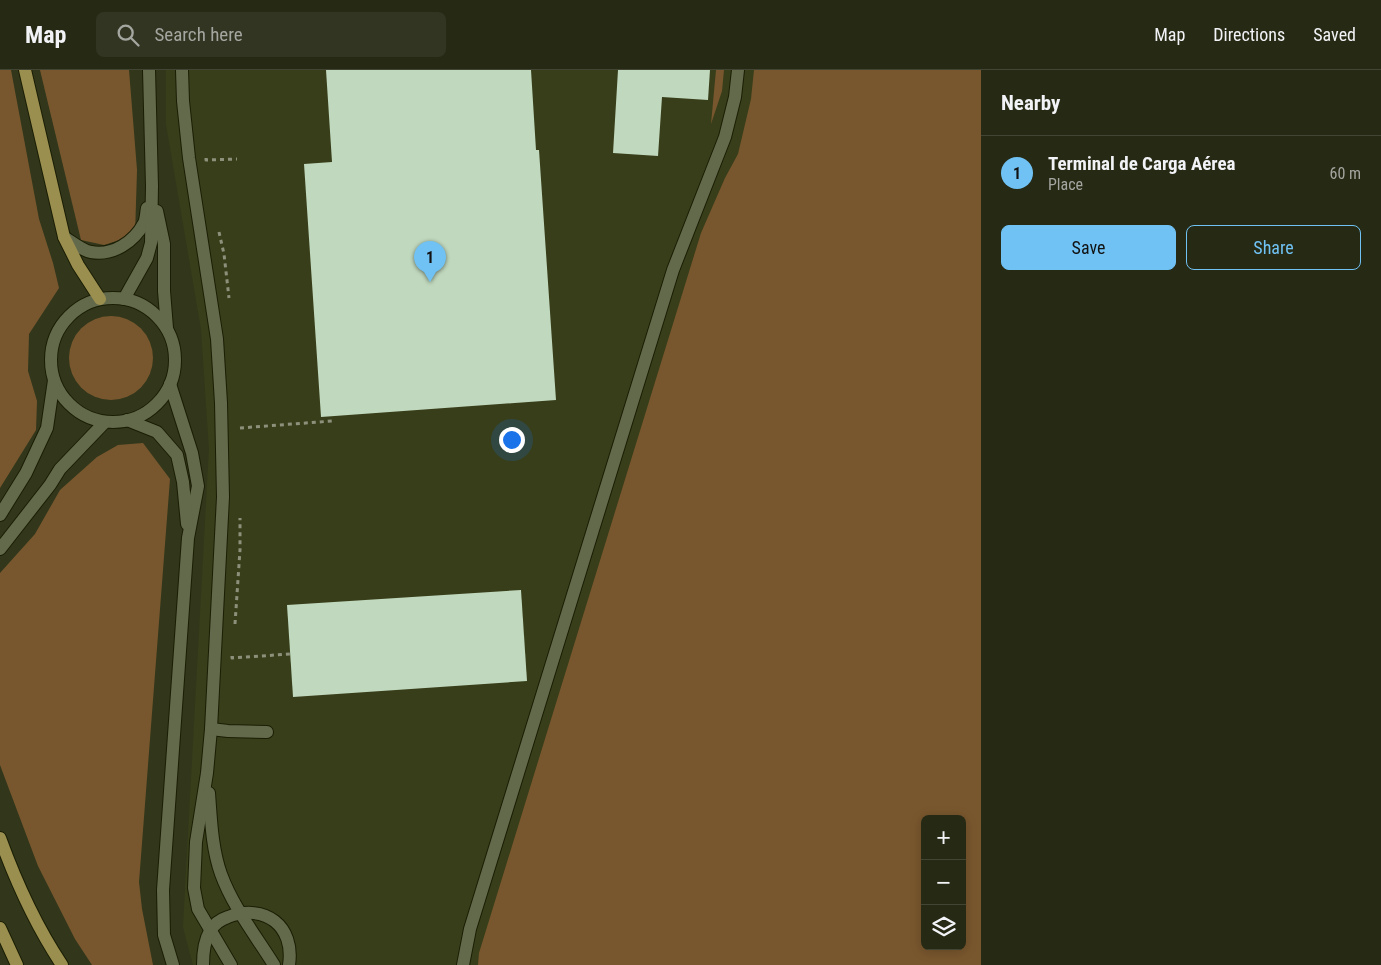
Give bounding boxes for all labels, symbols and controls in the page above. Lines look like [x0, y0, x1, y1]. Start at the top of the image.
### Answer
search box [96, 12, 446, 57]
text: Map [25, 21, 66, 49]
icon: search [114, 21, 142, 49]
text: Search here [154, 23, 243, 46]
text: Map [1154, 24, 1185, 45]
text: Directions [1213, 24, 1285, 45]
text: Saved [1313, 24, 1356, 45]
text: Nearby [1001, 91, 1060, 115]
text: Terminal de Carga Aérea [1048, 152, 1235, 175]
text: 1 [1013, 164, 1021, 183]
text: 60 m [1329, 164, 1361, 183]
text: Place [1048, 175, 1083, 194]
button: Save [1001, 225, 1176, 270]
button: Share [1186, 225, 1361, 270]
pin: 1 [414, 241, 446, 282]
your location [499, 427, 525, 453]
map controls [921, 815, 966, 950]
button: + [921, 815, 966, 860]
button: − [921, 860, 966, 905]
button: layers [921, 905, 966, 950]

